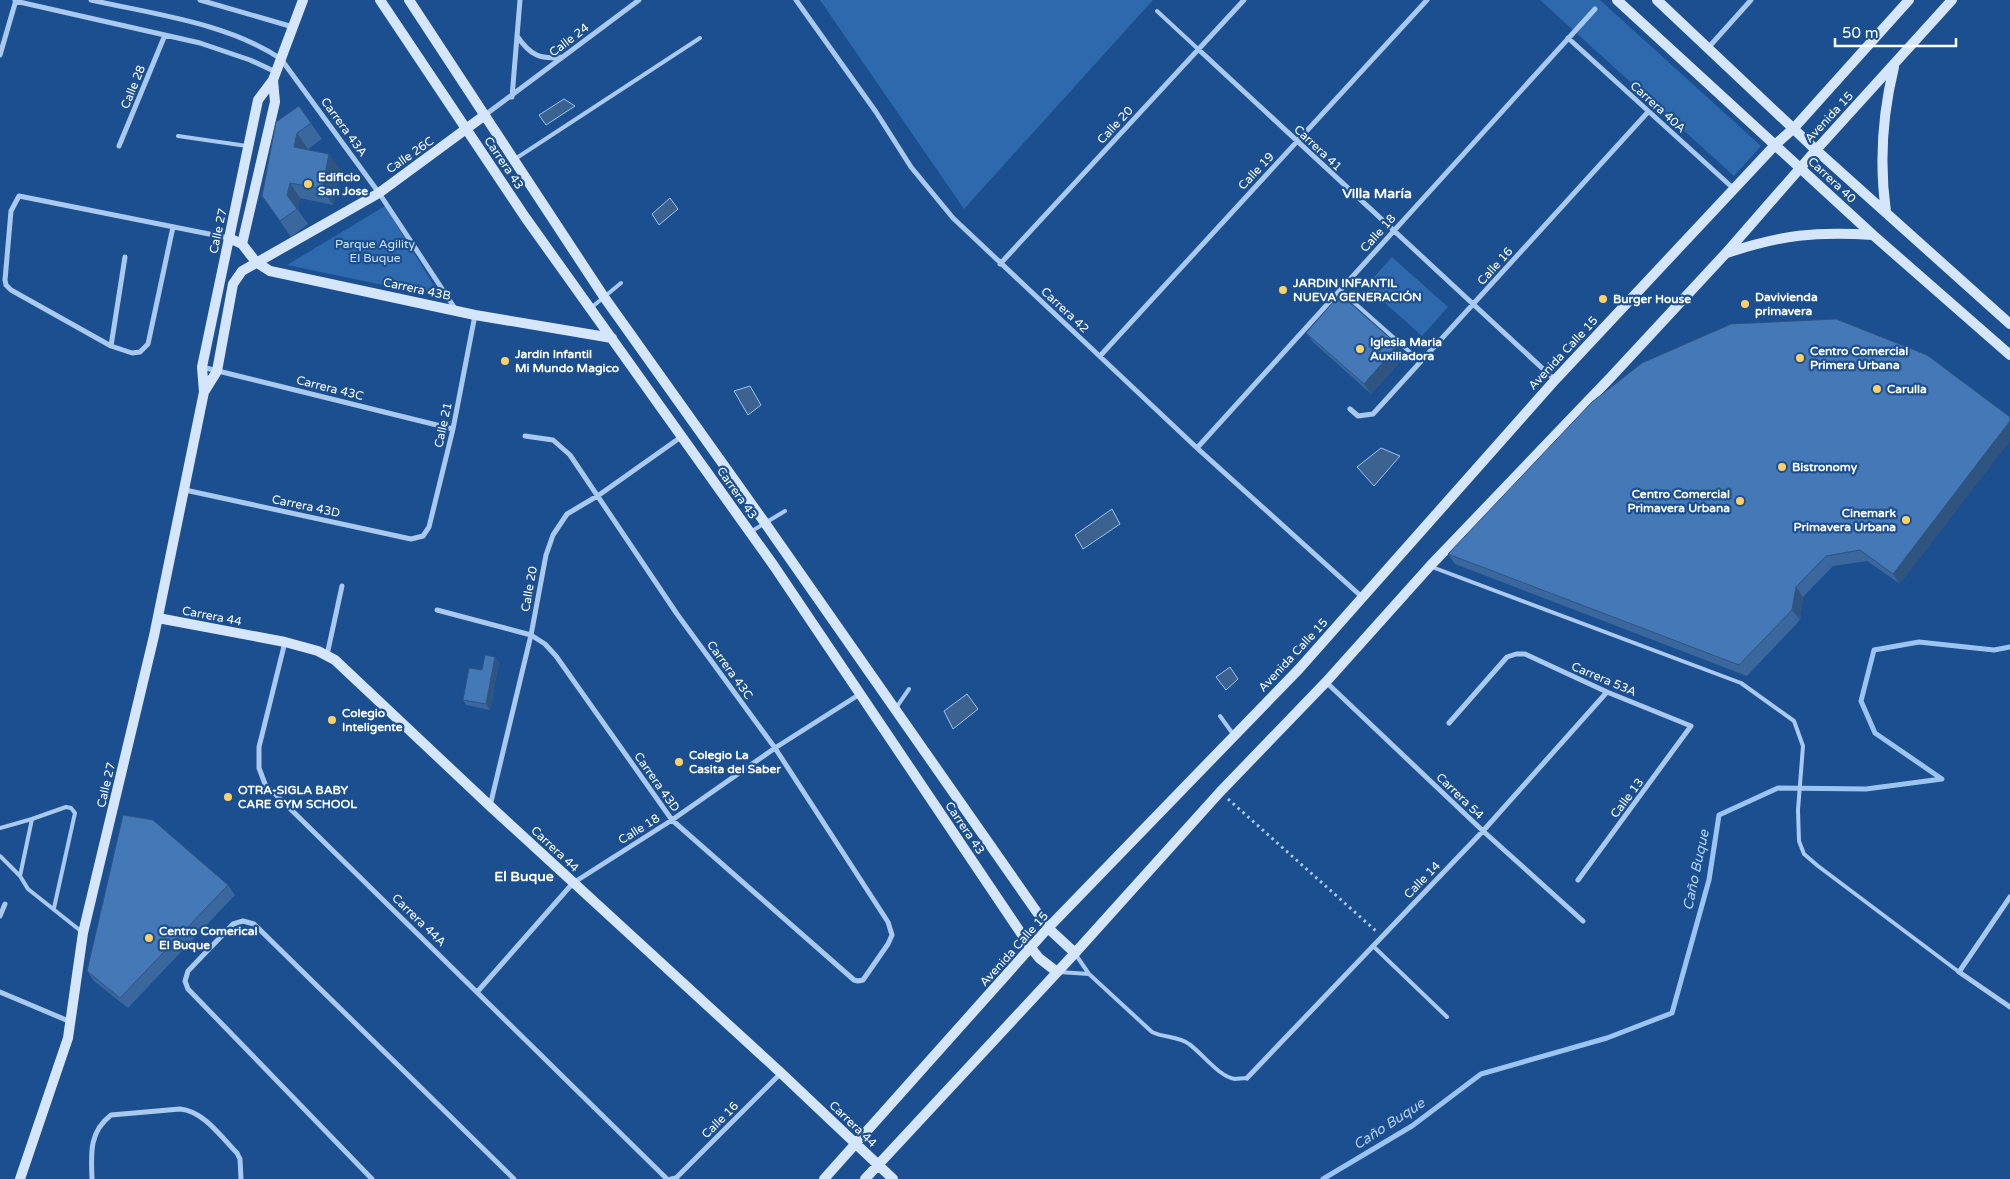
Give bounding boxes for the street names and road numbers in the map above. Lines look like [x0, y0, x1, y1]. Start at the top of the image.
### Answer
street label: Calle 24 [546, 20, 592, 59]
street label: Calle 28 [118, 63, 148, 111]
street label: Carrera 40A [1628, 79, 1688, 135]
street label: Avenida 15 [1802, 89, 1856, 145]
street label: Carrera 43A [318, 95, 370, 159]
street label: Calle 20 [1094, 103, 1136, 147]
street label: Carrera 41 [1291, 122, 1345, 174]
street label: Calle 26C [384, 134, 436, 176]
street label: Carrera 43 [481, 134, 527, 192]
street label: Calle 19 [1235, 149, 1277, 193]
street label: Carrera 40 [1805, 154, 1859, 206]
street label: Calle 27 [206, 207, 230, 255]
street label: Calle 18 [1357, 211, 1399, 255]
street label: Calle 16 [1474, 244, 1516, 288]
street label: Carrera 43B [382, 275, 452, 303]
street label: Carrera 42 [1038, 284, 1092, 336]
street label: Avenida Calle 15 [1525, 313, 1601, 393]
street label: Carrera 43C [295, 373, 365, 403]
street label: Calle 21 [431, 401, 455, 449]
street label: Carrera 43 [714, 464, 760, 522]
street label: Carrera 43D [271, 492, 341, 520]
street label: Calle 20 [518, 565, 540, 613]
street label: Carrera 44 [181, 603, 243, 629]
street label: Avenida Calle 15 [1255, 615, 1331, 695]
street label: Carrera 43C [704, 638, 756, 702]
street label: Carrera 53A [1569, 659, 1639, 699]
street label: Carrera 43D [631, 750, 683, 814]
street label: Calle 27 [94, 761, 118, 809]
street label: Carrera 54 [1433, 770, 1487, 822]
street label: Calle 13 [1608, 775, 1646, 821]
street label: Carrera 43 [942, 799, 988, 857]
street label: Calle 18 [616, 811, 662, 847]
street label: Carrera 44 [528, 823, 582, 875]
street label: Calle 14 [1401, 858, 1443, 901]
street label: Carrera 44A [389, 891, 449, 949]
street label: Avenida Calle 15 [977, 909, 1051, 989]
street label: Carrera 44 [826, 1098, 880, 1150]
street label: Calle 16 [699, 1099, 741, 1141]

